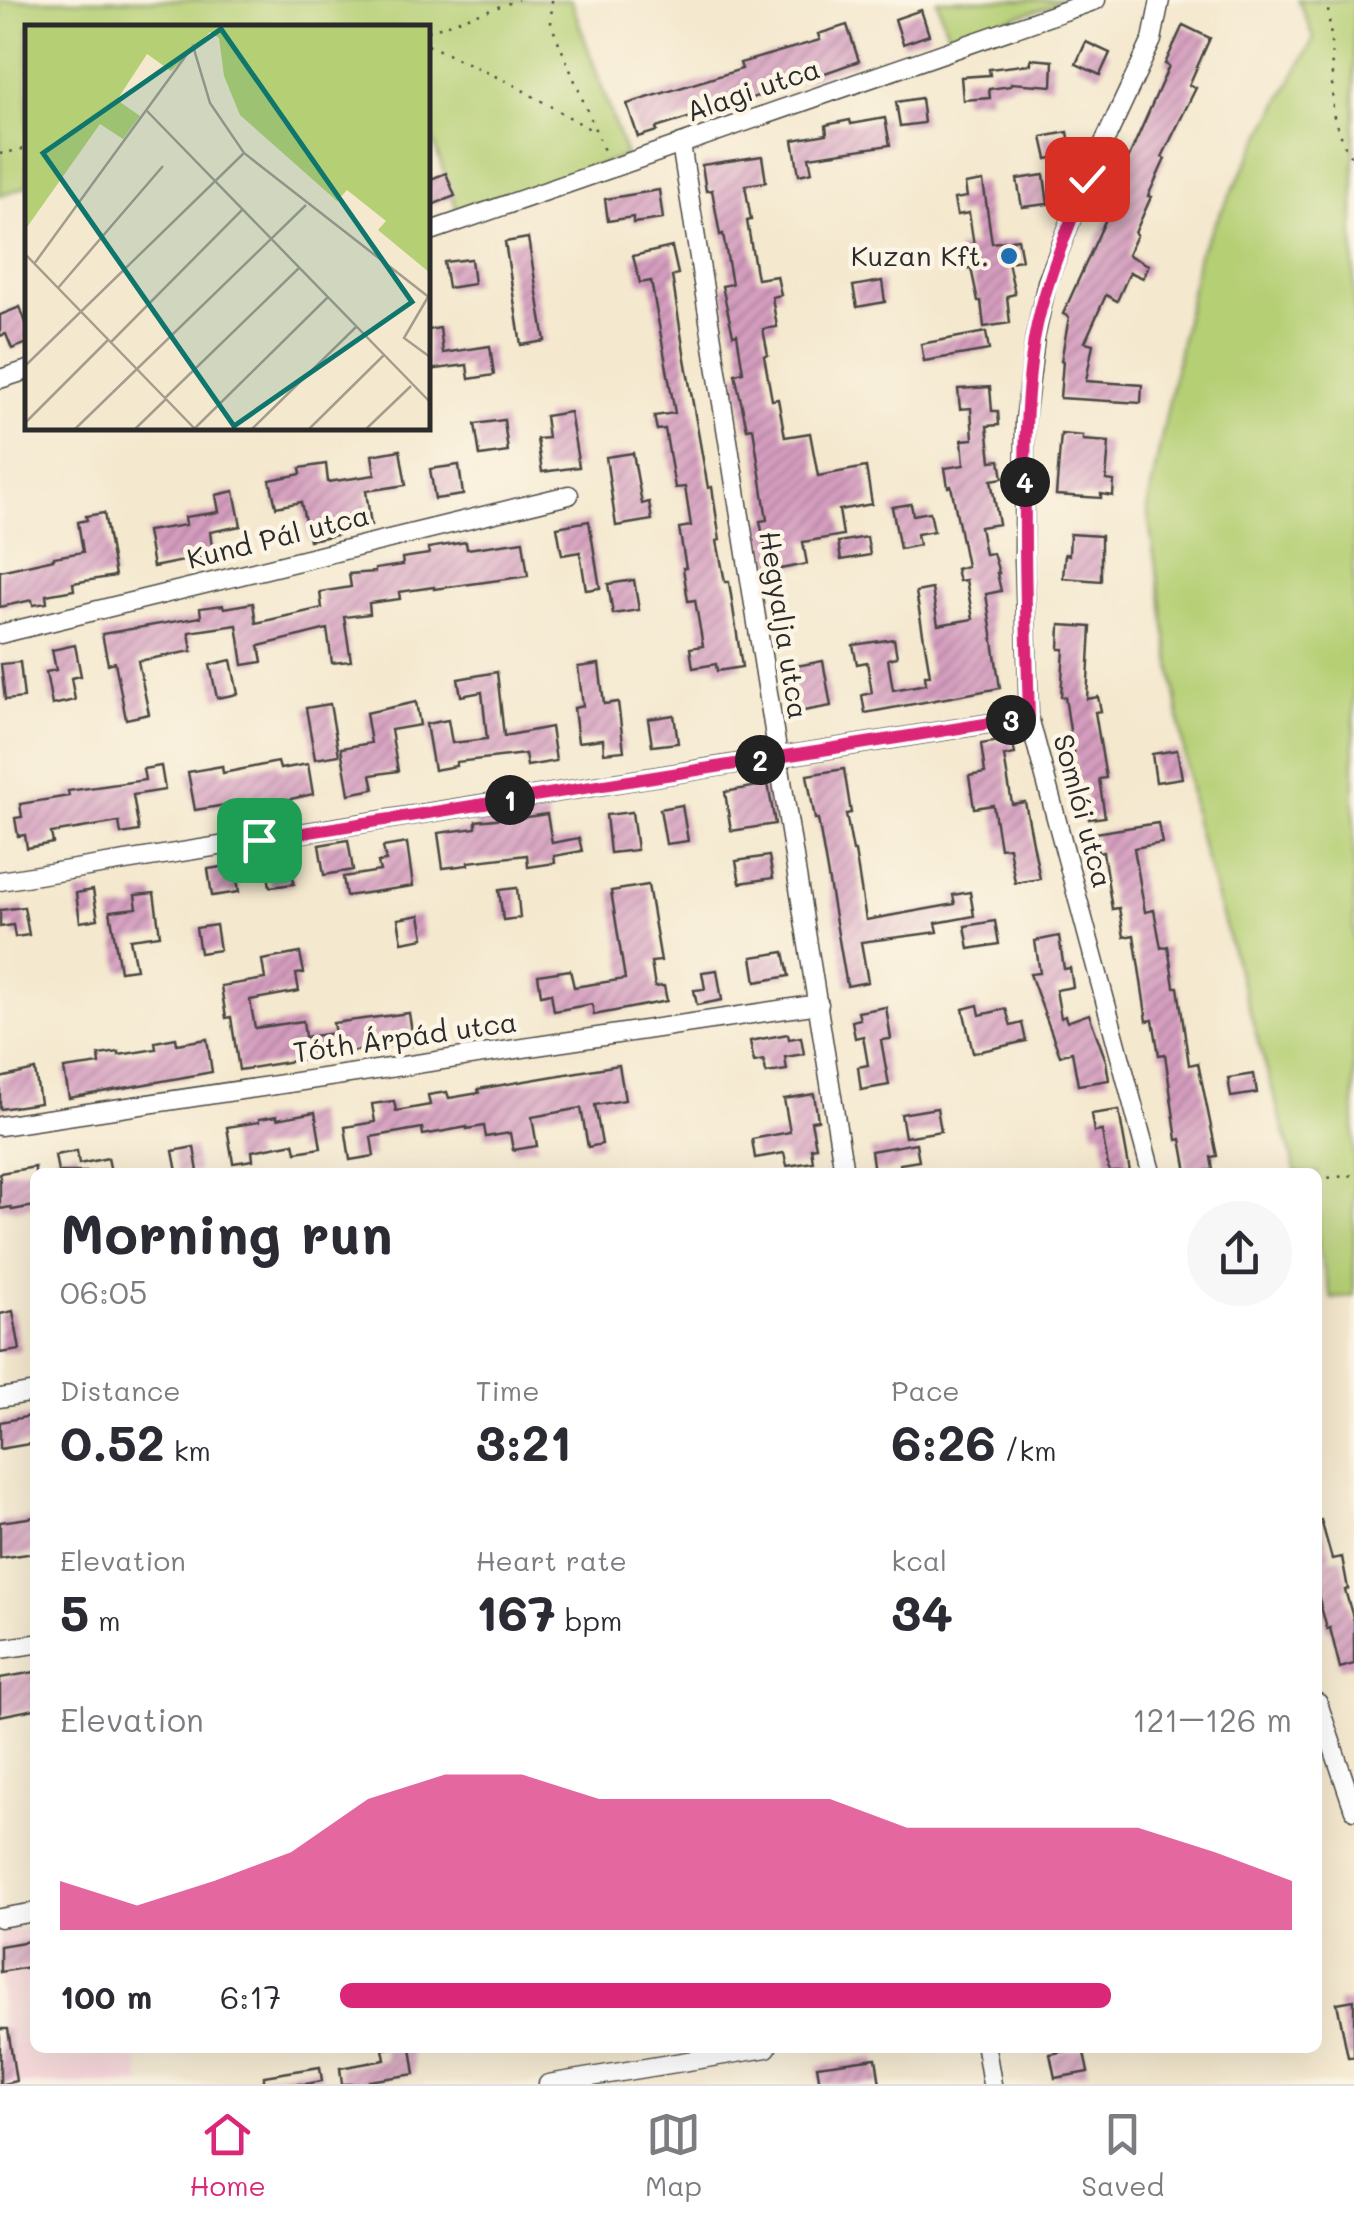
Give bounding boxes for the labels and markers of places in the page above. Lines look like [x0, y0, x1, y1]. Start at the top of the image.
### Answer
pin [1045, 137, 1130, 222]
place label: Kuzan Kft. [851, 237, 989, 273]
marker: Kuzan Kft. [998, 245, 1020, 267]
pin: 4 [1000, 457, 1050, 507]
pin: 3 [986, 695, 1036, 745]
pin: 2 [735, 735, 785, 785]
pin: 1 [485, 775, 535, 825]
pin [217, 798, 302, 883]

